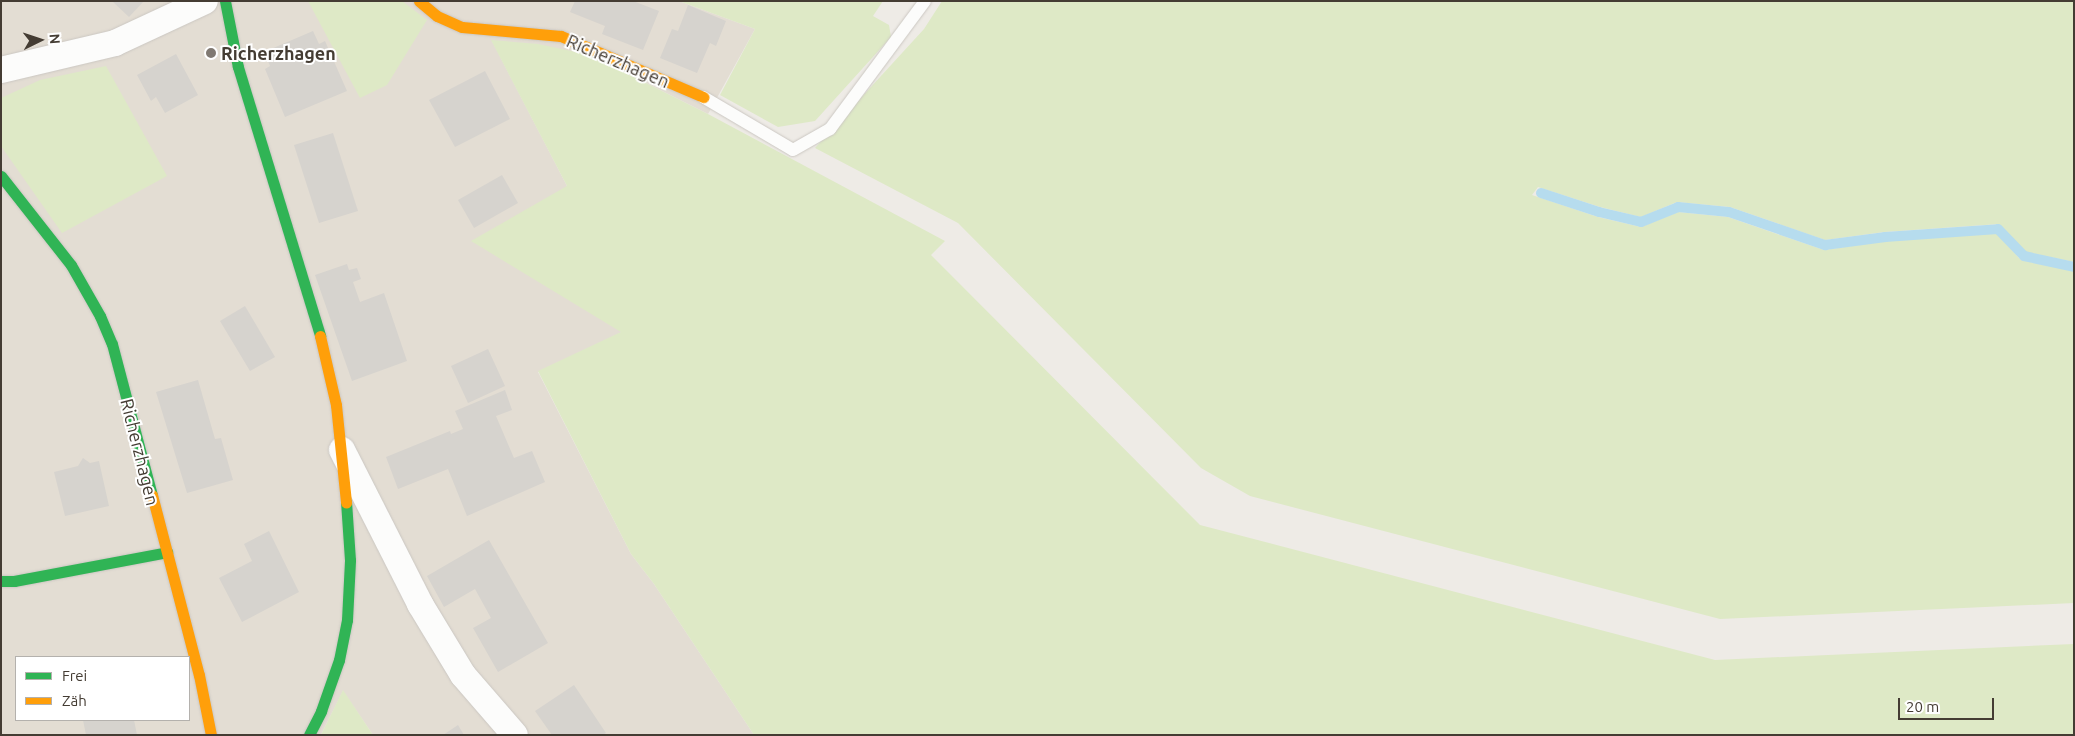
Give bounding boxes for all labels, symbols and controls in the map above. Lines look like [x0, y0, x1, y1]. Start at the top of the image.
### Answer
north arrow [15, 15, 65, 65]
street label: Richerzhagen [563, 30, 673, 92]
text: N [47, 33, 63, 45]
place label: Richerzhagen [221, 42, 336, 64]
marker: Richerzhagen [205, 47, 217, 59]
street label: Richerzhagen [116, 396, 164, 508]
legend [15, 656, 190, 721]
text: Frei [62, 667, 87, 684]
scale bar [1900, 688, 1996, 720]
text: Zäh [62, 692, 87, 709]
text: 20 m [1906, 698, 1939, 715]

